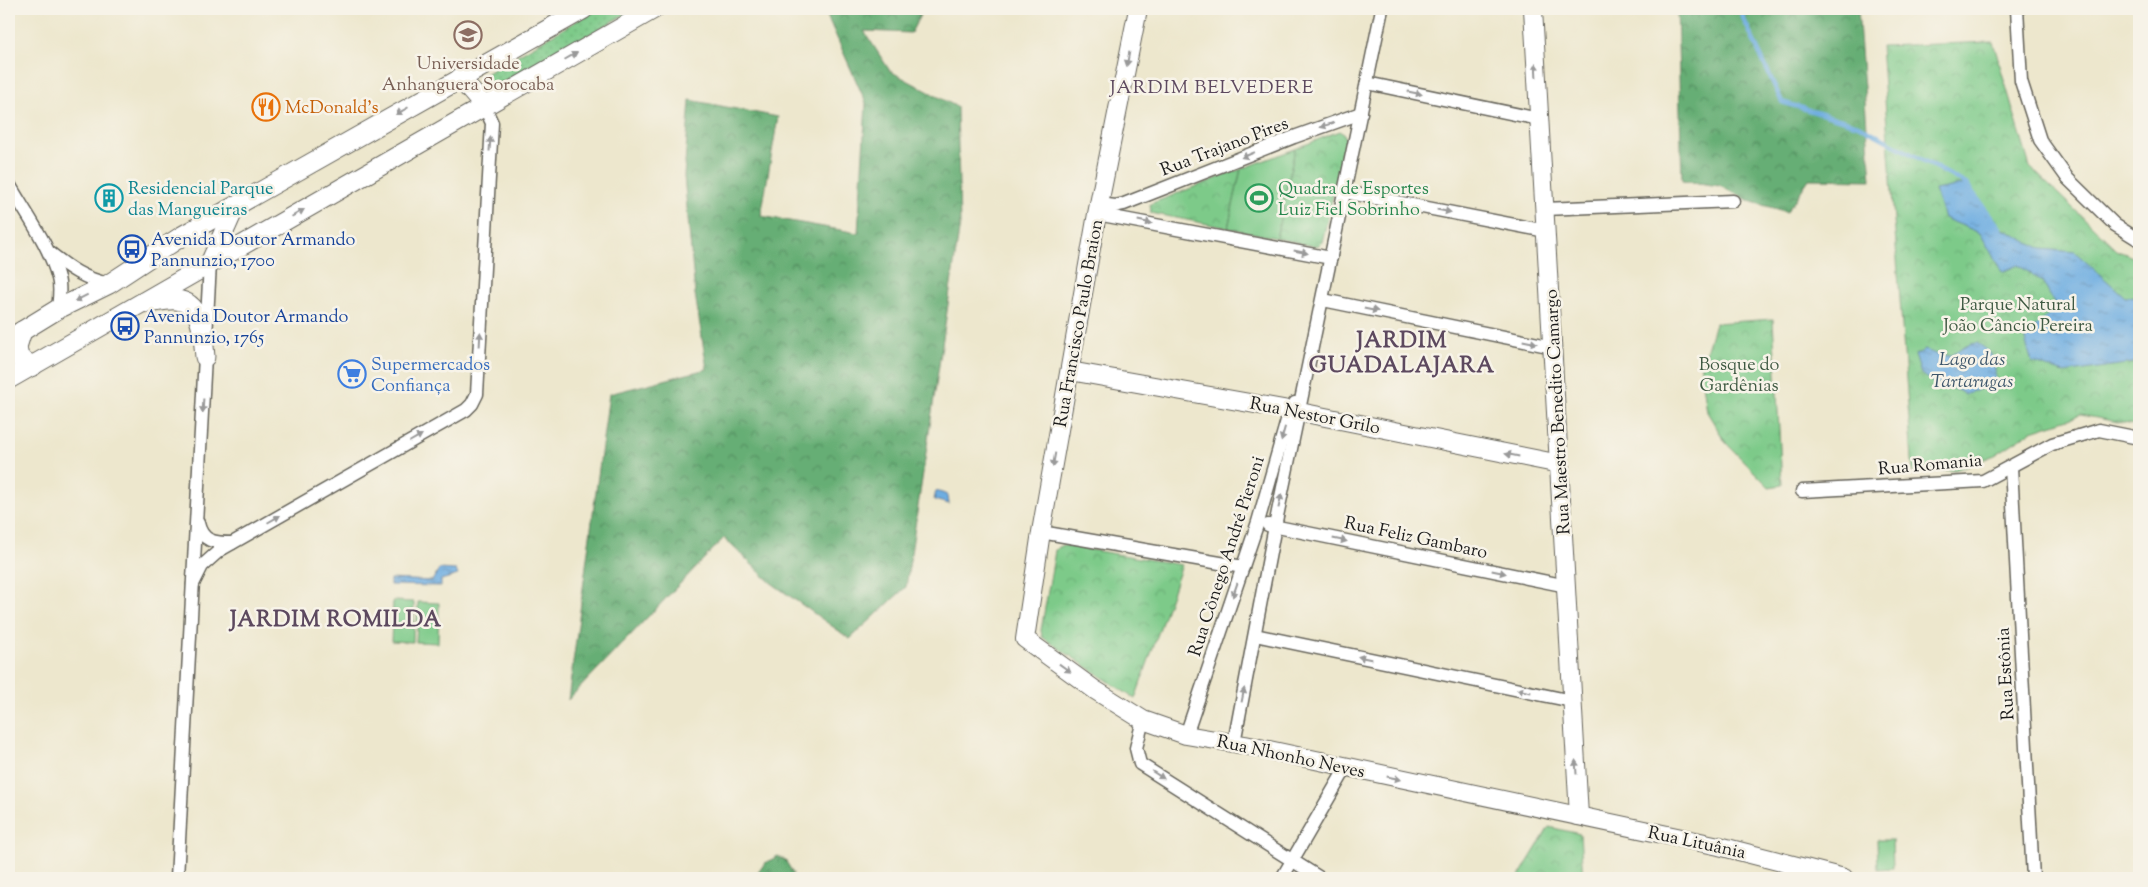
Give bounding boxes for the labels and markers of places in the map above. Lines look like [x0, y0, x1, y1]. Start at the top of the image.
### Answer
school or university icon: Universidade Anhanguera Sorocaba [453, 20, 483, 50]
place label: Universidade Anhanguera Sorocaba [382, 52, 554, 99]
restaurant icon: McDonald's [251, 92, 281, 122]
place label: McDonald's [285, 96, 379, 122]
place label: Residencial Parque das Mangueiras [128, 177, 273, 224]
place label: Quadra de Esportes Luiz Fiel Sobrinho [1278, 177, 1429, 224]
building icon: Residencial Parque das Mangueiras [94, 183, 124, 213]
sports icon: Quadra de Esportes Luiz Fiel Sobrinho [1244, 183, 1274, 213]
place label: Avenida Doutor Armando Pannunzio, 1700 [151, 228, 356, 275]
bus stop icon: Avenida Doutor Armando Pannunzio, 1700 [117, 234, 147, 264]
place label: Avenida Doutor Armando Pannunzio, 1765 [144, 305, 349, 352]
bus stop icon: Avenida Doutor Armando Pannunzio, 1765 [110, 311, 140, 341]
place label: Supermercados Confiança [371, 353, 490, 400]
supermarket icon: Supermercados Confiança [337, 359, 367, 389]

